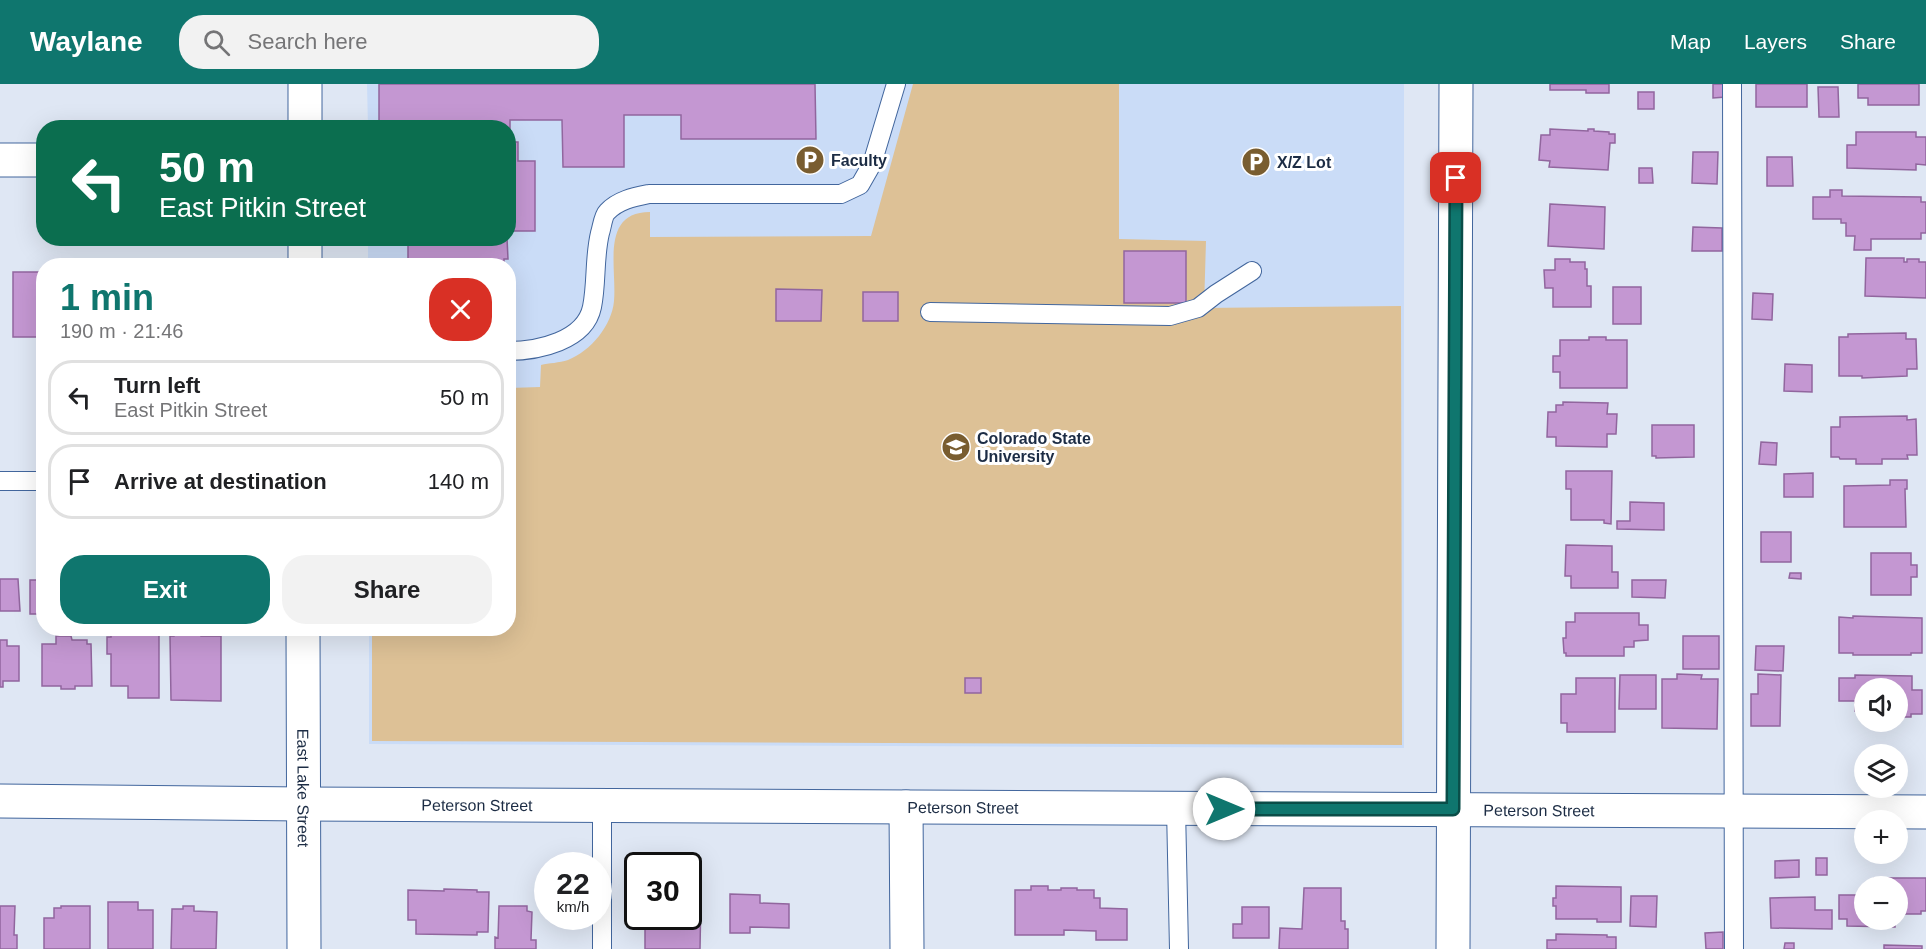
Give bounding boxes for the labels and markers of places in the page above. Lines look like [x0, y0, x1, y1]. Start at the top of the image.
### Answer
parking icon: Faculty [794, 144, 826, 176]
parking icon: X/Z Lot [1240, 146, 1272, 178]
place label: Faculty [831, 152, 887, 169]
pin [1430, 152, 1481, 203]
place label: X/Z Lot [1277, 154, 1332, 171]
place label: Colorado State University [977, 430, 1091, 465]
school or university icon: Colorado State University [940, 431, 972, 463]

